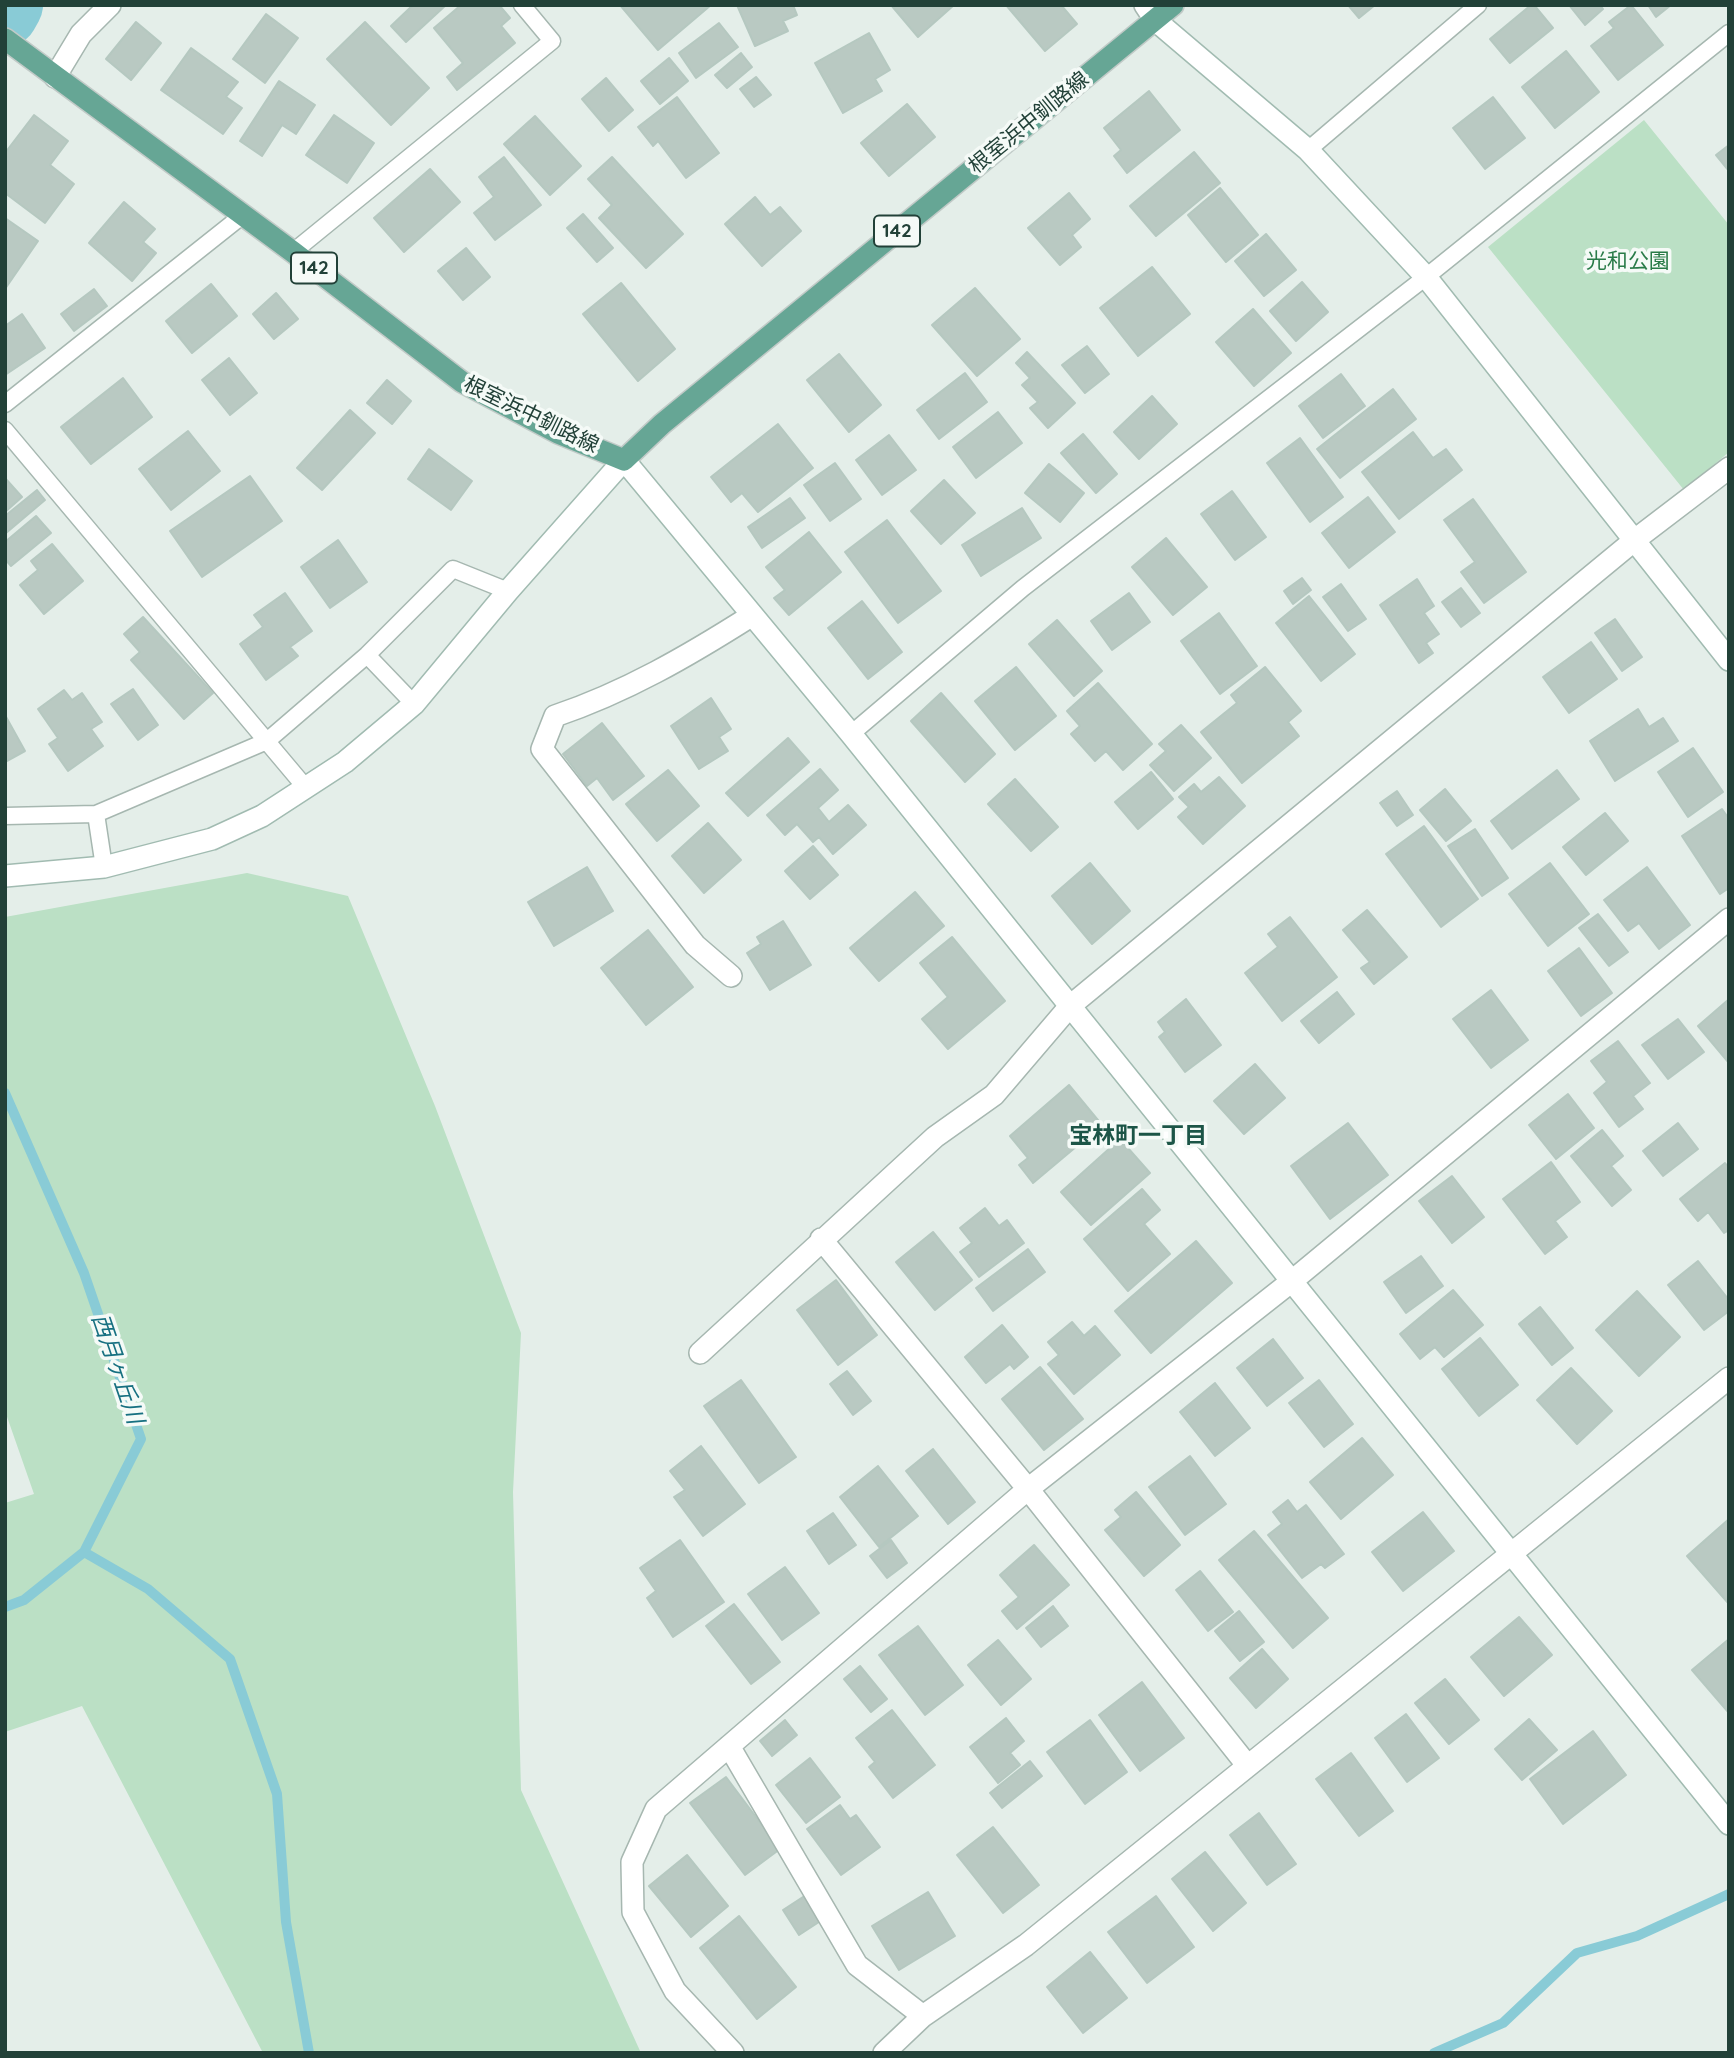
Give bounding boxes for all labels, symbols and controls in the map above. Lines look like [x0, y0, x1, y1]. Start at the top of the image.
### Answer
street label: 根室浜中釧路線 [964, 67, 1094, 179]
road number: 142 [874, 216, 920, 246]
park label: 光和公園 [1586, 249, 1670, 275]
road number: 142 [291, 252, 337, 284]
street label: 根室浜中釧路線 [459, 371, 603, 459]
district label: 宝林町一丁目 [1069, 1122, 1207, 1150]
water label: 西月ヶ丘川 [85, 1310, 149, 1428]

